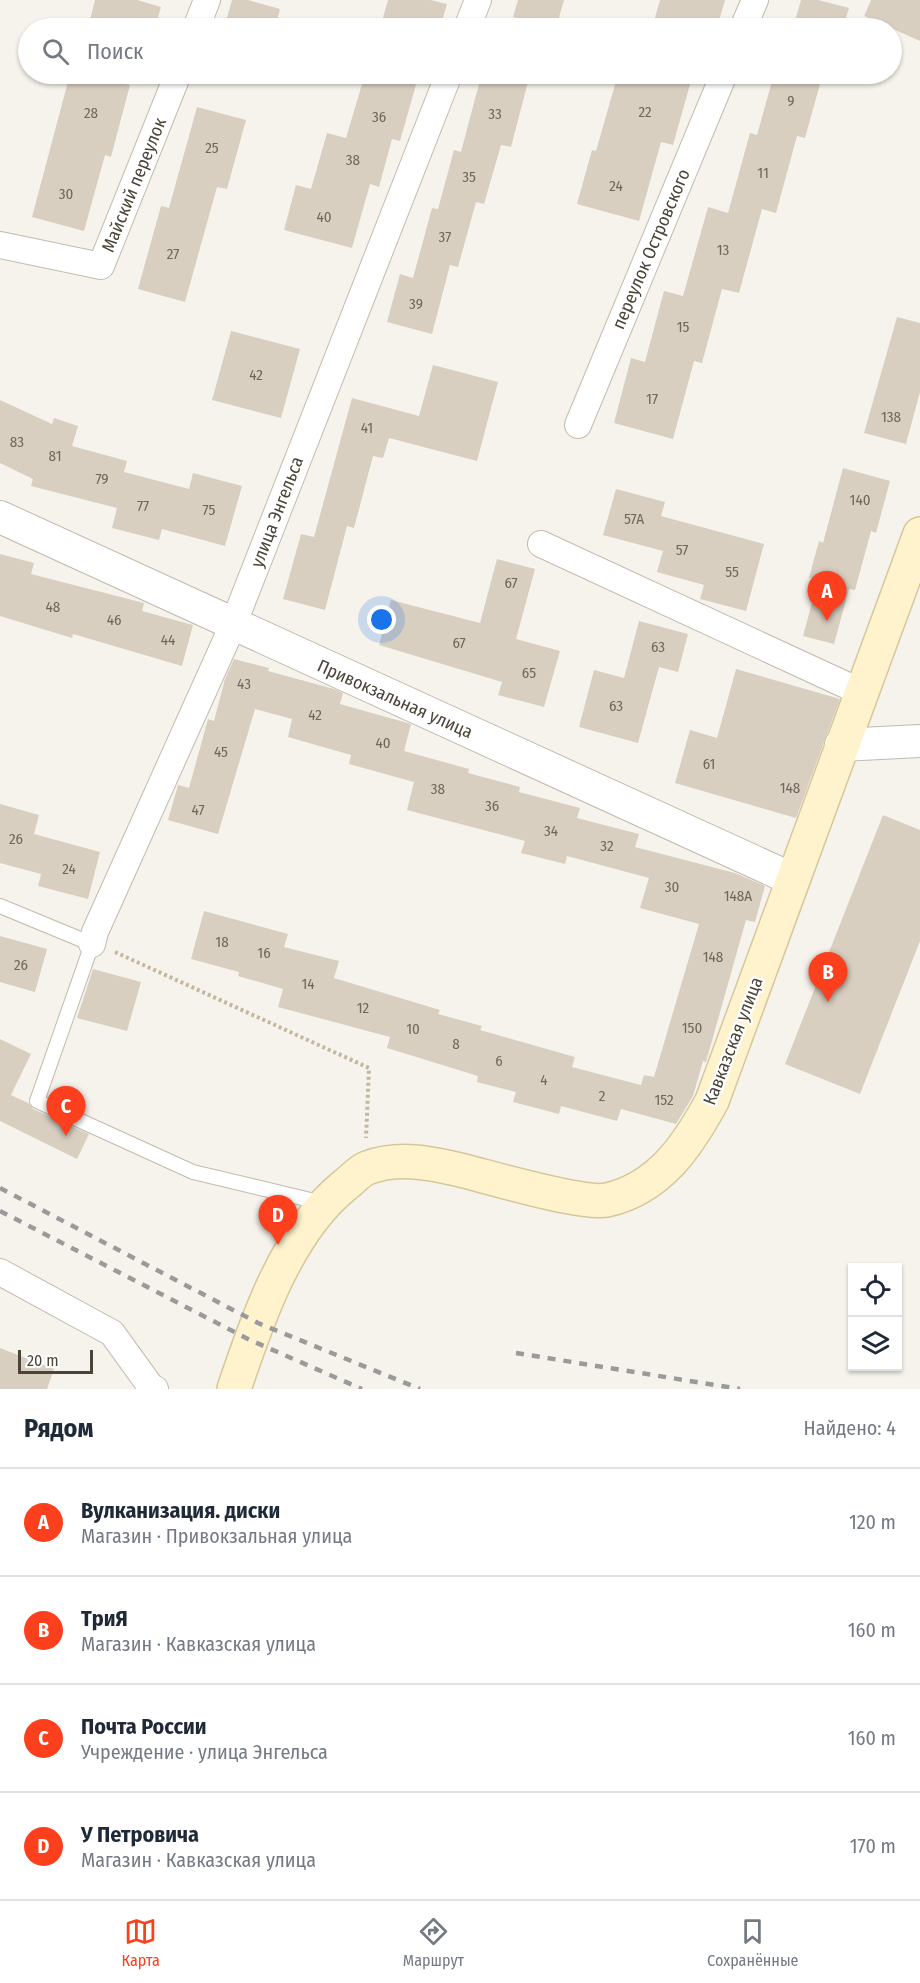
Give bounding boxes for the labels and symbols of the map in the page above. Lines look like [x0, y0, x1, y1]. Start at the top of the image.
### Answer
house number: 9 [787, 92, 795, 110]
house number: 22 [638, 103, 652, 121]
house number: 28 [84, 104, 98, 122]
house number: 33 [488, 105, 502, 123]
house number: 36 [372, 108, 386, 126]
street label: Майский переулок [97, 114, 171, 255]
house number: 25 [205, 139, 219, 157]
house number: 38 [346, 151, 360, 169]
house number: 11 [757, 164, 769, 182]
street label: переулок Островского [607, 166, 695, 332]
house number: 35 [462, 168, 476, 186]
house number: 24 [609, 177, 623, 195]
house number: 30 [59, 185, 73, 203]
house number: 40 [316, 208, 332, 226]
house number: 37 [439, 228, 451, 246]
house number: 13 [717, 241, 730, 259]
house number: 27 [167, 245, 179, 263]
house number: 39 [409, 295, 423, 313]
house number: 15 [677, 318, 689, 336]
house number: 42 [249, 366, 263, 384]
house number: 17 [646, 390, 658, 408]
house number: 138 [881, 408, 901, 426]
house number: 41 [361, 419, 373, 437]
house number: 83 [10, 433, 24, 451]
house number: 81 [49, 447, 61, 465]
street label: улица Энгельса [246, 453, 308, 570]
house number: 79 [95, 470, 109, 488]
house number: 140 [850, 491, 870, 509]
house number: 77 [137, 497, 149, 515]
house number: 75 [203, 501, 215, 519]
house number: 57А [624, 510, 644, 528]
house number: 57 [676, 541, 688, 559]
house number: 55 [725, 563, 739, 581]
pin: A [808, 572, 846, 621]
house number: 67 [504, 574, 518, 592]
house number: 48 [46, 598, 60, 616]
your location [367, 605, 396, 634]
house number: 46 [107, 611, 121, 629]
house number: 44 [161, 631, 175, 649]
house number: 67 [452, 634, 466, 652]
house number: 63 [651, 638, 665, 656]
street label: Привокзальная улица [314, 655, 476, 743]
house number: 65 [522, 664, 536, 682]
house number: 43 [237, 675, 251, 693]
house number: 63 [609, 697, 623, 715]
house number: 42 [308, 706, 322, 724]
house number: 40 [375, 734, 391, 752]
house number: 45 [214, 743, 228, 761]
house number: 61 [703, 755, 715, 773]
house number: 148 [780, 779, 800, 797]
house number: 38 [431, 780, 445, 798]
house number: 36 [485, 797, 499, 815]
house number: 47 [191, 801, 205, 819]
house number: 34 [544, 822, 558, 840]
house number: 26 [9, 830, 23, 848]
house number: 32 [600, 837, 614, 855]
house number: 24 [62, 860, 76, 878]
house number: 30 [665, 878, 679, 896]
house number: 148А [724, 887, 752, 905]
house number: 18 [215, 933, 229, 951]
house number: 16 [257, 944, 271, 962]
house number: 148 [703, 948, 723, 966]
pin: B [808, 952, 848, 1002]
house number: 26 [14, 956, 28, 974]
street label: Кавказская улица [699, 974, 768, 1108]
house number: 14 [301, 975, 315, 993]
house number: 12 [357, 999, 370, 1017]
house number: 150 [682, 1019, 702, 1037]
house number: 10 [406, 1020, 420, 1038]
house number: 8 [452, 1035, 460, 1053]
house number: 6 [495, 1052, 503, 1070]
house number: 4 [540, 1071, 548, 1089]
pin: C [46, 1086, 86, 1136]
house number: 2 [599, 1087, 606, 1105]
house number: 152 [654, 1091, 674, 1109]
pin: D [258, 1196, 298, 1245]
scale bar [18, 1347, 93, 1374]

